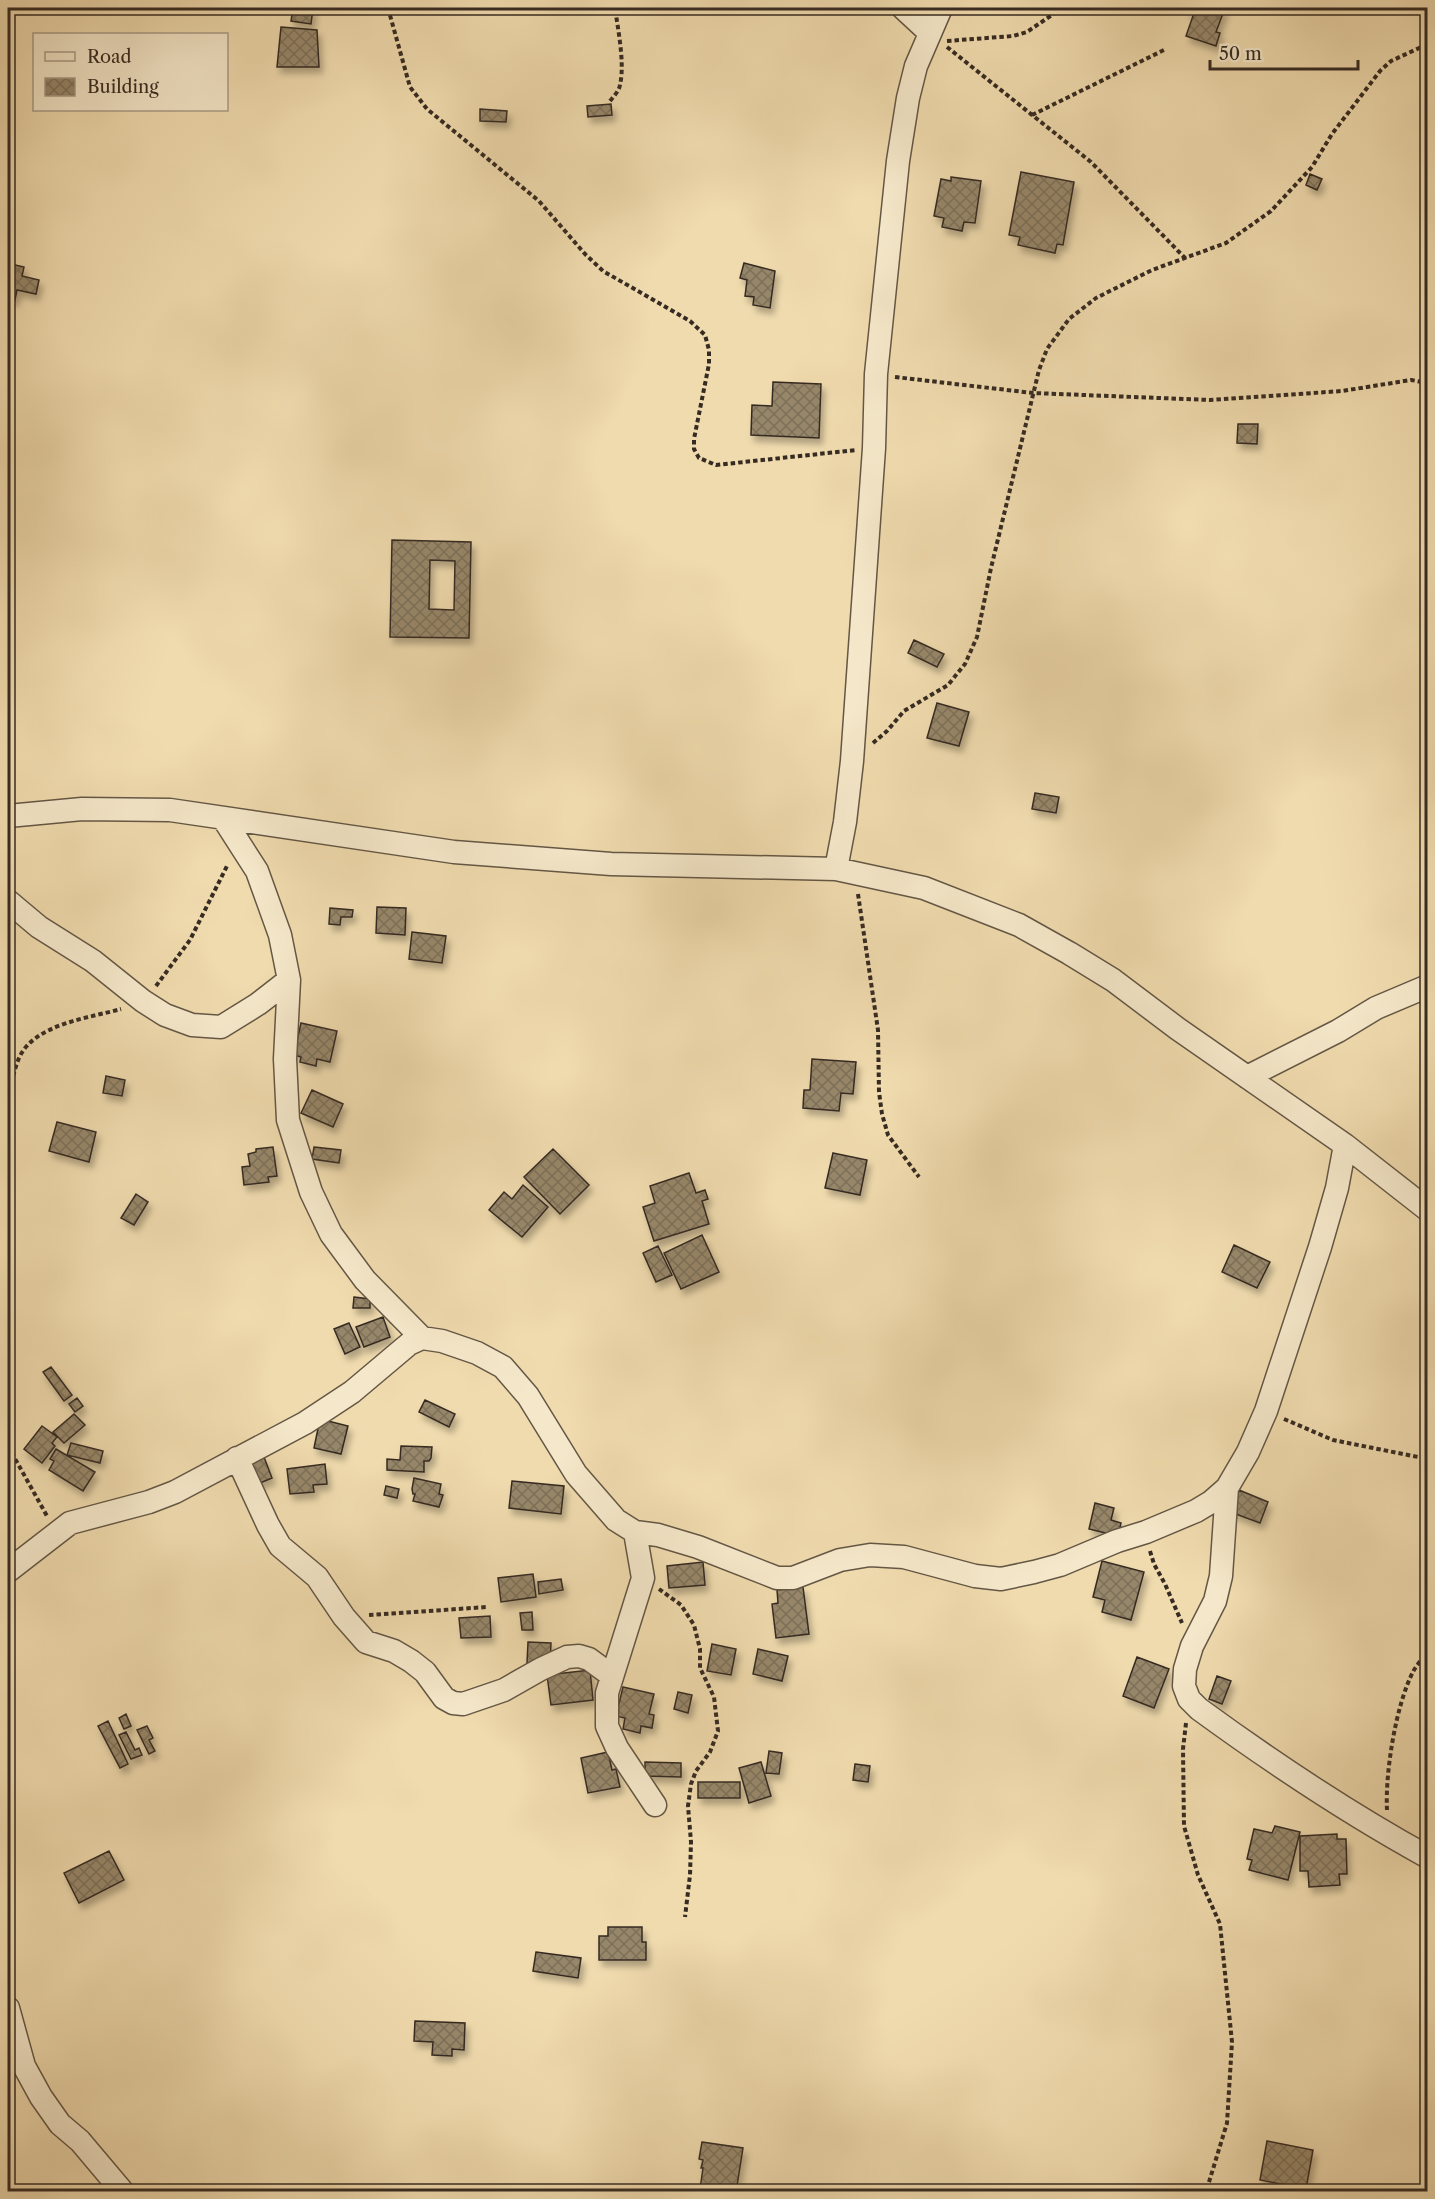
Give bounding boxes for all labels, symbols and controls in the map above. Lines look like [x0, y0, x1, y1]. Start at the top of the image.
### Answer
legend [33, 33, 228, 111]
scale bar [1210, 33, 1358, 71]
text: 50 m [1219, 43, 1262, 65]
text: Road [87, 46, 132, 68]
text: Building [87, 76, 159, 98]

